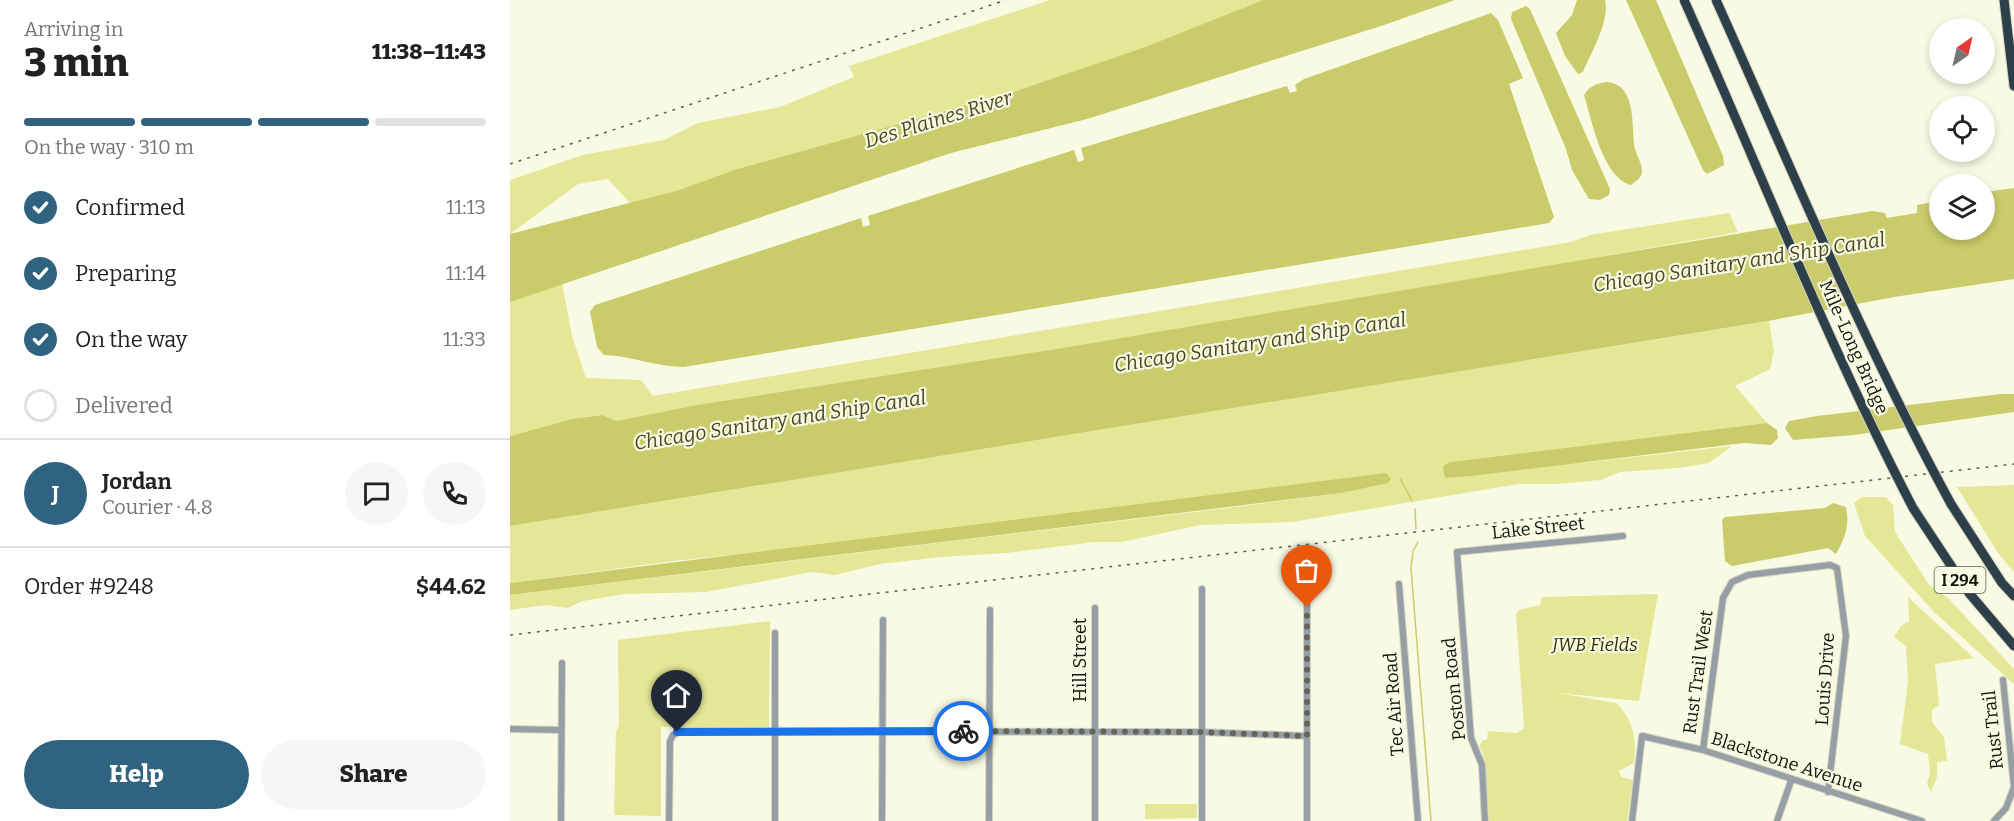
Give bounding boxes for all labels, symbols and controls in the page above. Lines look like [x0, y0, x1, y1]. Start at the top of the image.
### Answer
text: Arriving in [24, 17, 123, 41]
north arrow [1929, 18, 1995, 84]
map controls [1929, 18, 1995, 240]
text: 11:38–11:43 [372, 38, 486, 65]
text: 3 min [24, 40, 129, 86]
water label: Des Plaines River [861, 85, 1015, 153]
button: locate [1929, 96, 1995, 162]
text: On the way · 310 m [24, 135, 194, 159]
button: layers [1929, 174, 1995, 240]
icon: check [24, 191, 57, 224]
text: Confirmed [75, 194, 185, 221]
text: 11:13 [446, 195, 486, 219]
water label: Chicago Sanitary and Ship Canal [1591, 227, 1887, 297]
icon: check [24, 257, 57, 290]
text: Preparing [75, 260, 177, 287]
text: 11:14 [446, 261, 486, 285]
street label: Mile-Long Bridge [1815, 277, 1893, 417]
water label: Chicago Sanitary and Ship Canal [1112, 307, 1408, 377]
icon: check [24, 323, 57, 356]
text: On the way [75, 326, 187, 353]
text: 11:33 [443, 327, 486, 351]
water label: Chicago Sanitary and Ship Canal [632, 385, 928, 455]
text: Delivered [75, 392, 173, 419]
button: chat [345, 462, 408, 525]
button: phone [423, 462, 486, 525]
text: Jordan [102, 468, 172, 495]
text: J [52, 480, 59, 507]
text: Courier · 4.8 [102, 495, 213, 519]
street label: Lake Street [1490, 512, 1586, 544]
pin [1281, 545, 1332, 607]
icon: bag [1290, 554, 1323, 587]
road number: I 294 [1934, 567, 1986, 593]
text: Order #9248 [24, 573, 154, 600]
text: $44.62 [416, 573, 486, 600]
street label: Rust Trail West [1678, 608, 1718, 735]
street label: Hill Street [1069, 617, 1091, 702]
street label: Louis Drive [1811, 632, 1839, 726]
park label: JWB Fields [1550, 634, 1638, 656]
street label: Poston Road [1438, 636, 1470, 742]
street label: Tec Air Road [1379, 651, 1409, 757]
pin [651, 670, 702, 732]
icon: home [660, 679, 693, 712]
street label: Rust Trail [1978, 689, 2008, 771]
courier [933, 701, 993, 761]
icon: bike [947, 715, 980, 748]
street label: Blackstone Avenue [1708, 727, 1866, 797]
button: Help [24, 740, 249, 809]
button: Share [261, 740, 486, 809]

